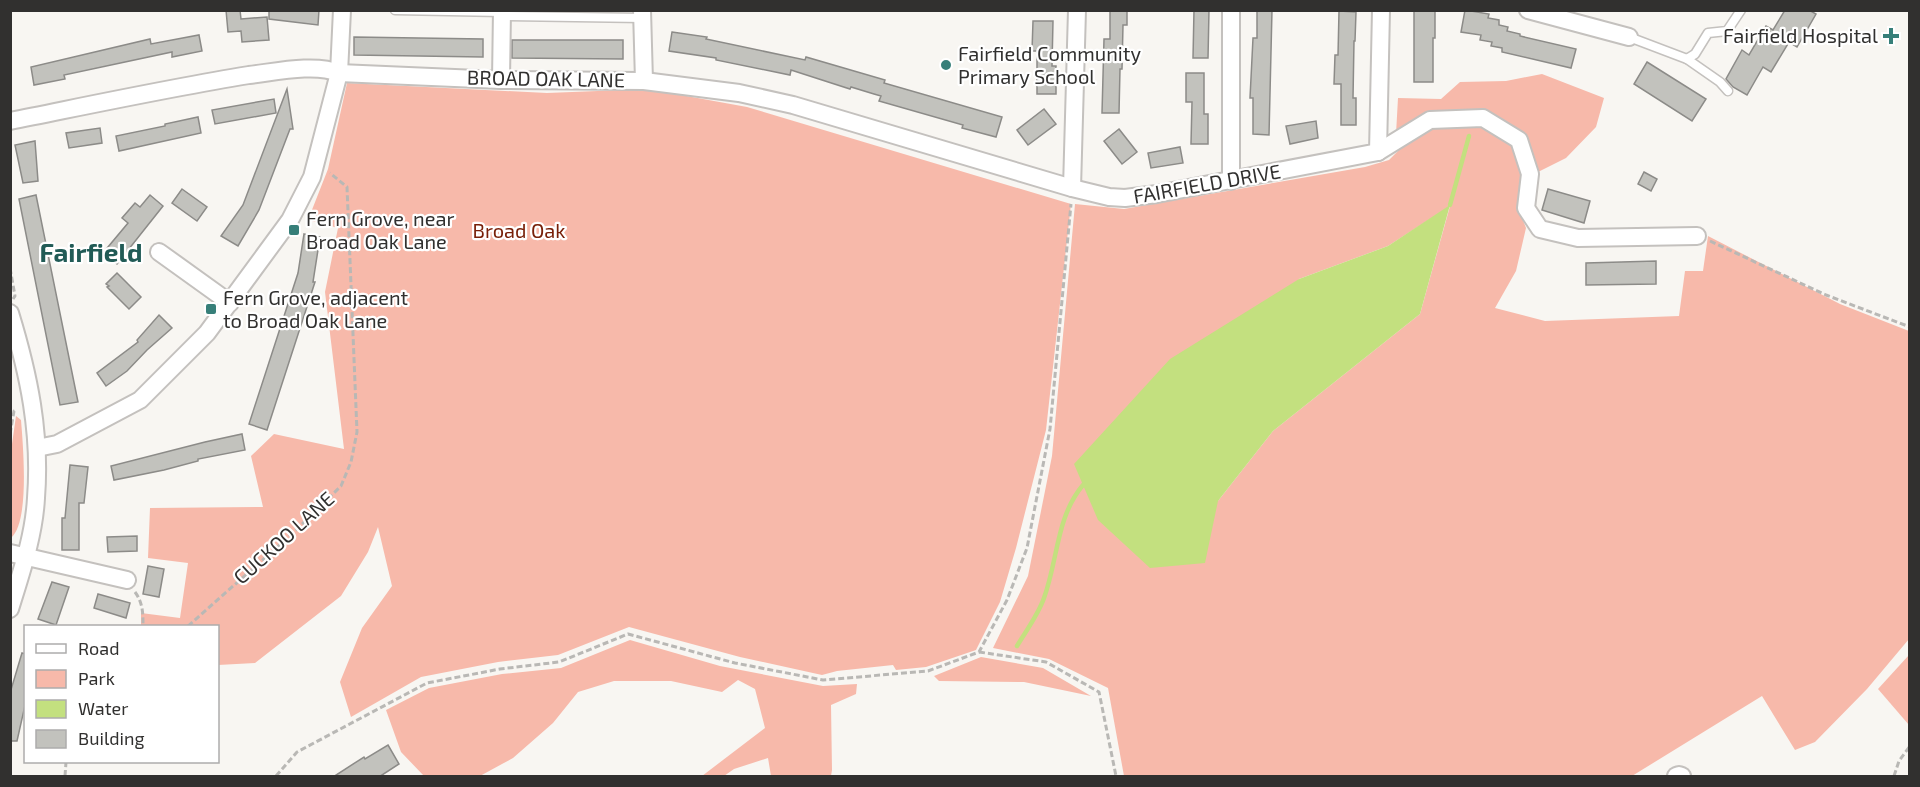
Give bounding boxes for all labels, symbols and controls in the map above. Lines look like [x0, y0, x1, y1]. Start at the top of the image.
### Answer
place label: Fairfield Hospital [1723, 23, 1878, 47]
marker: Fairfield Hospital [1882, 27, 1900, 45]
place label: Fairfield Community Primary School [958, 41, 1141, 88]
marker: Fairfield Community Primary School [939, 58, 953, 72]
street label: BROAD OAK LANE [467, 65, 625, 91]
street label: FAIRFIELD DRIVE [1131, 158, 1282, 208]
place label: Fern Grove, near Broad Oak Lane [306, 206, 454, 253]
park label: Broad Oak [473, 218, 565, 242]
marker: Fern Grove, near Broad Oak Lane [287, 223, 301, 237]
district label: Fairfield [39, 236, 143, 267]
place label: Fern Grove, adjacent to Broad Oak Lane [223, 285, 408, 332]
marker: Fern Grove, adjacent to Broad Oak Lane [204, 302, 218, 316]
street label: CUCKOO LANE [228, 486, 338, 589]
legend [24, 625, 219, 763]
text: Road [78, 637, 119, 659]
text: Park [78, 667, 115, 689]
text: Water [78, 697, 128, 719]
text: Building [78, 727, 145, 749]

